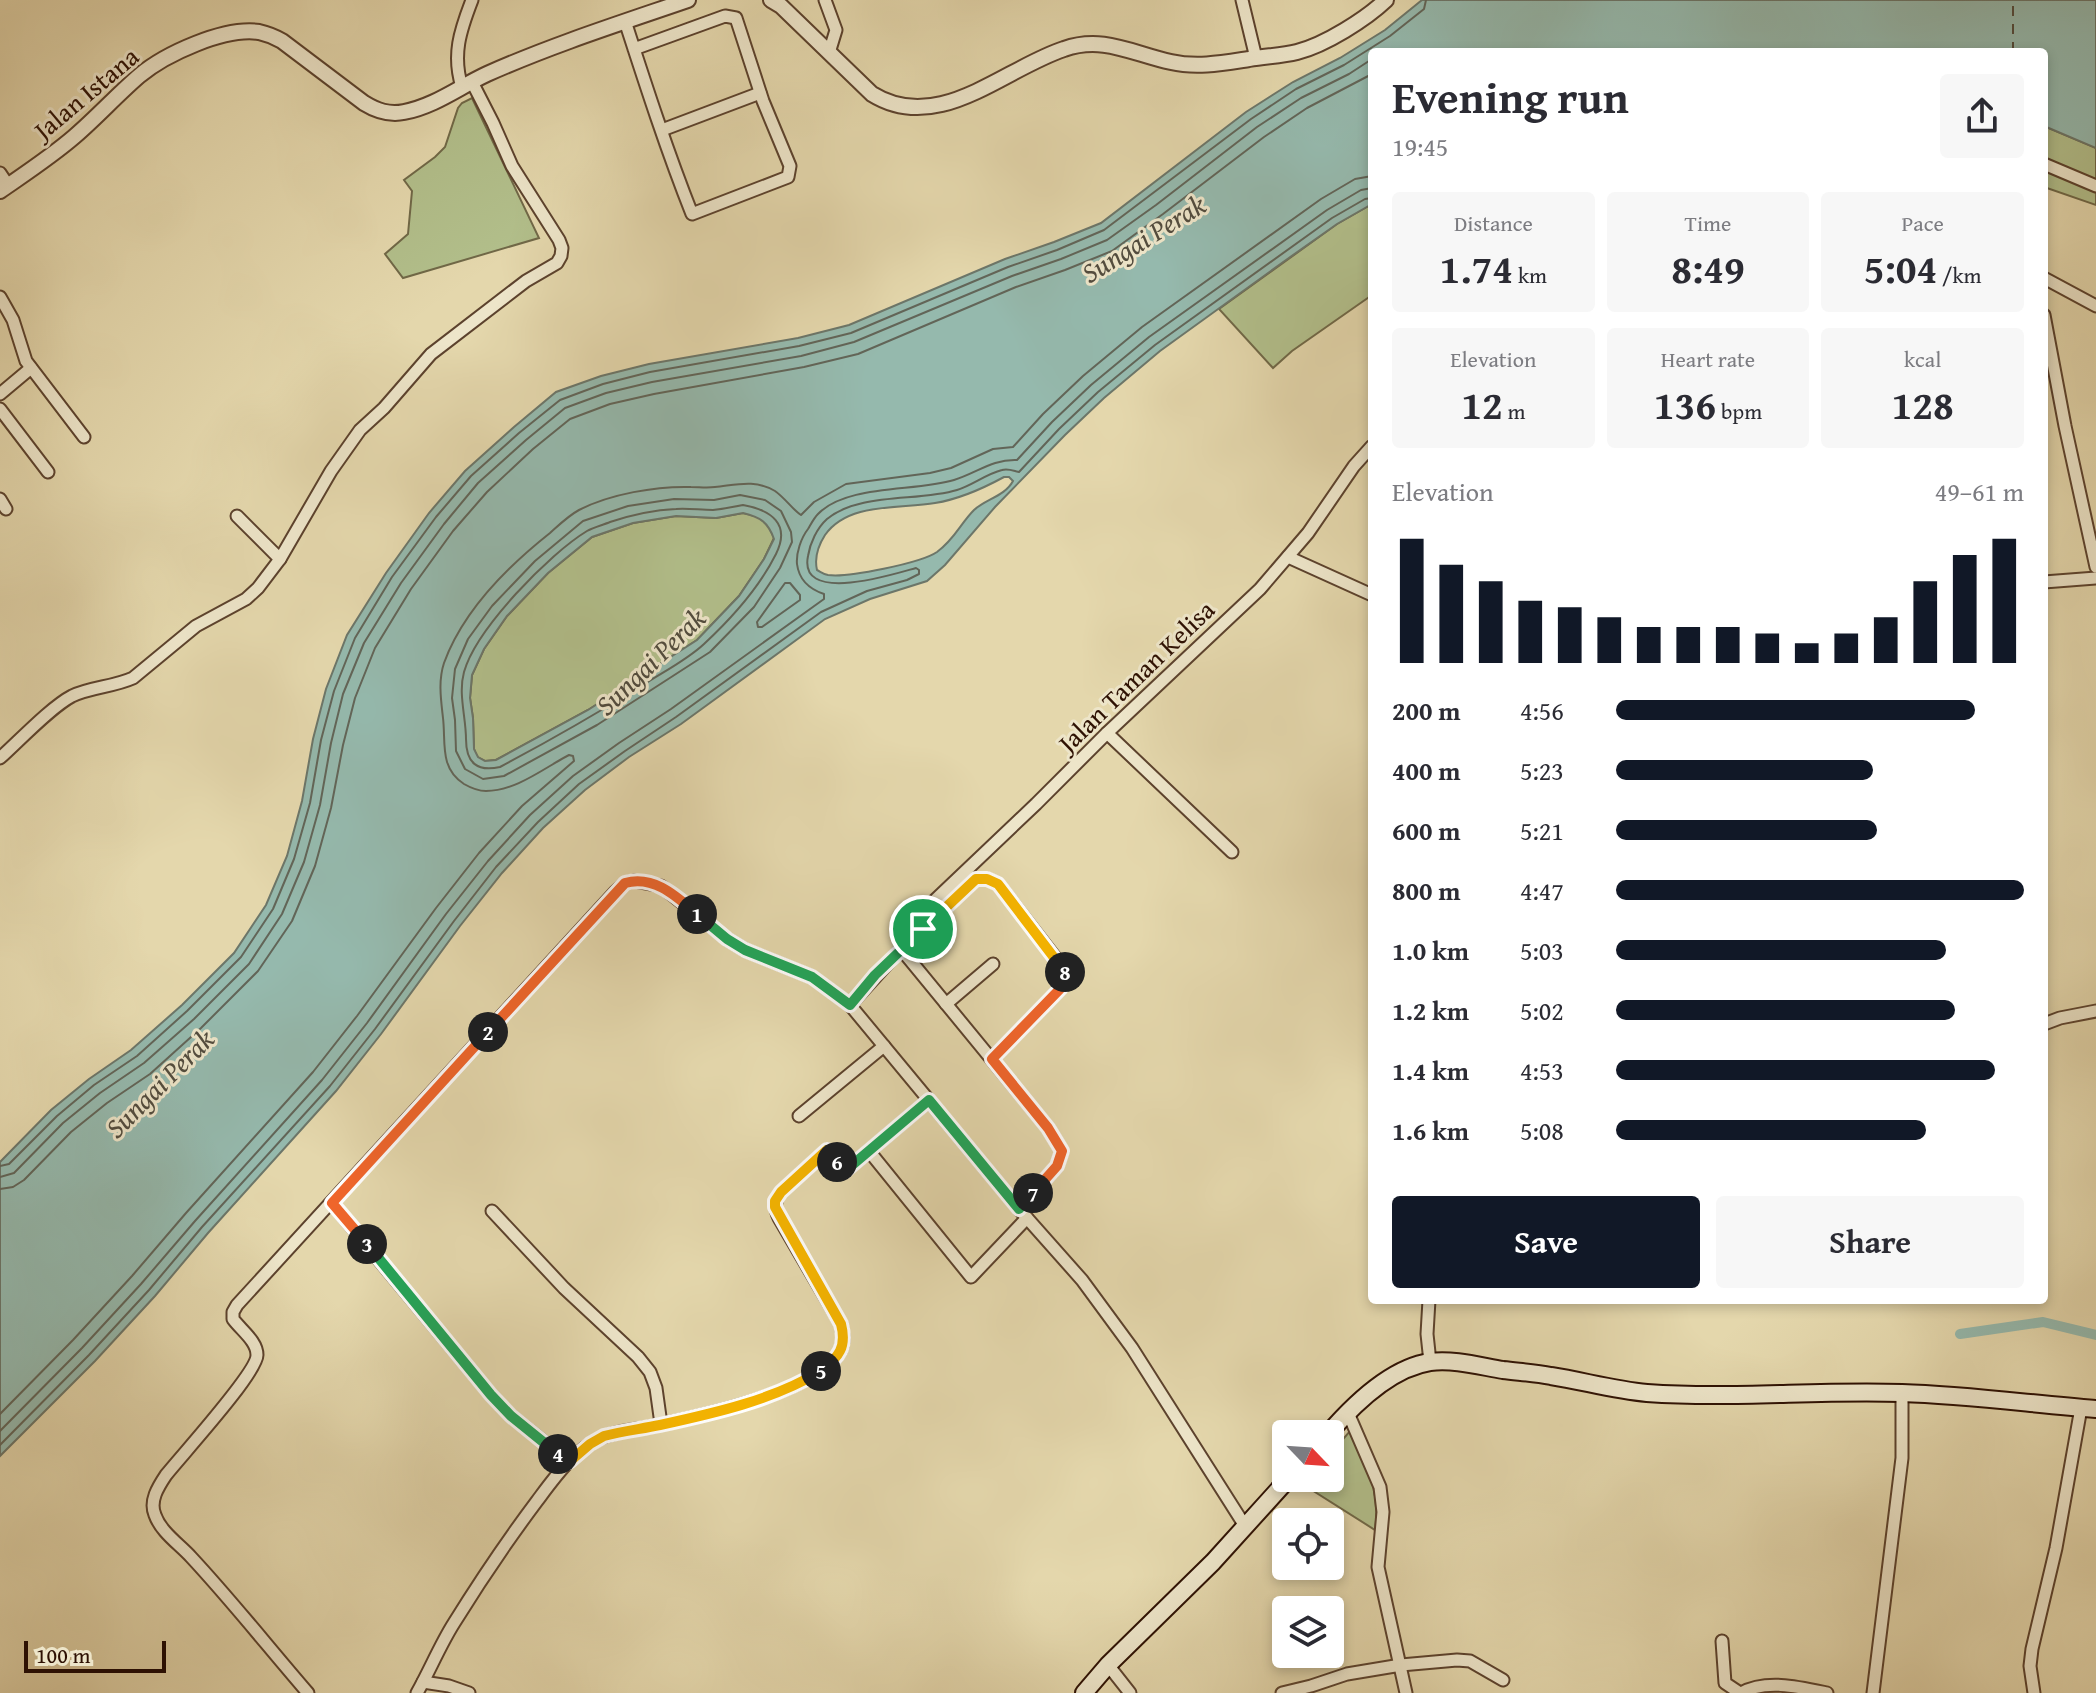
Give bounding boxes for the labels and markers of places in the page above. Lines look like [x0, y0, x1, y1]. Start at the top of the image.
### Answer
pin: 1 [677, 894, 717, 934]
pin [889, 895, 957, 963]
pin: 8 [1045, 952, 1085, 992]
pin: 2 [468, 1012, 508, 1052]
pin: 6 [817, 1142, 857, 1182]
pin: 7 [1013, 1173, 1053, 1213]
pin: 3 [347, 1224, 387, 1264]
pin: 5 [801, 1351, 841, 1391]
pin: 4 [538, 1434, 578, 1474]

